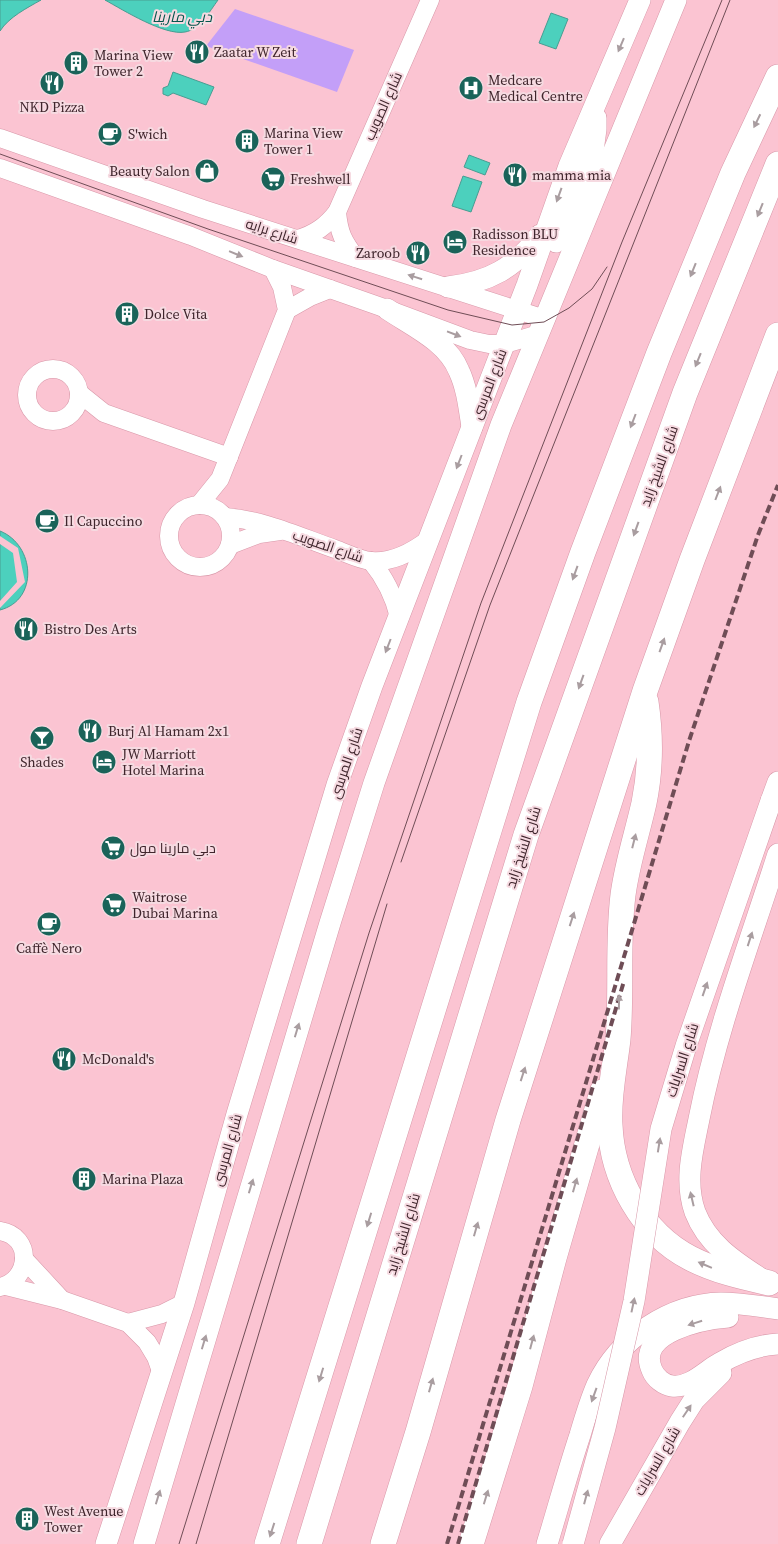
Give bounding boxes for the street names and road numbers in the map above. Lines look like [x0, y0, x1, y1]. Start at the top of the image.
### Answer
street label: شارع الصويب [359, 68, 407, 144]
street label: شارع برايه [243, 213, 301, 249]
street label: شارع المرسى [466, 346, 512, 422]
street label: شارع الشيخ زايد [635, 423, 683, 509]
street label: شارع الصويب [290, 525, 366, 567]
street label: شارع المرسى [324, 725, 368, 801]
street label: شارع الشيخ زايد [500, 804, 546, 890]
street label: شارع السرايات [661, 1020, 703, 1100]
street label: شارع المرسى [207, 1112, 247, 1188]
street label: شارع الشيخ زايد [381, 1190, 425, 1278]
street label: شارع السرايات [629, 1423, 685, 1499]

